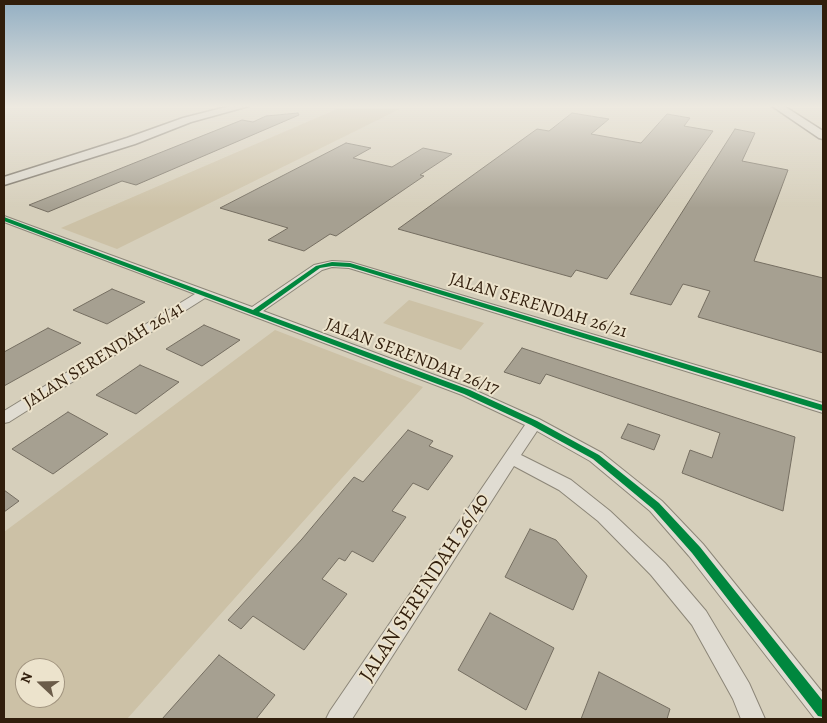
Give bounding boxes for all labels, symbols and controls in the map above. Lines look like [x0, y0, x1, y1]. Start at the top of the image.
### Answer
street label: JALAN SERENDAH 26/21 [446, 269, 630, 343]
street label: JALAN SERENDAH 26/41 [20, 298, 188, 414]
street label: JALAN SERENDAH 26/17 [322, 314, 502, 400]
street label: JALAN SERENDAH 26/40 [355, 489, 495, 687]
north arrow [15, 658, 65, 708]
text: N [16, 670, 37, 686]

